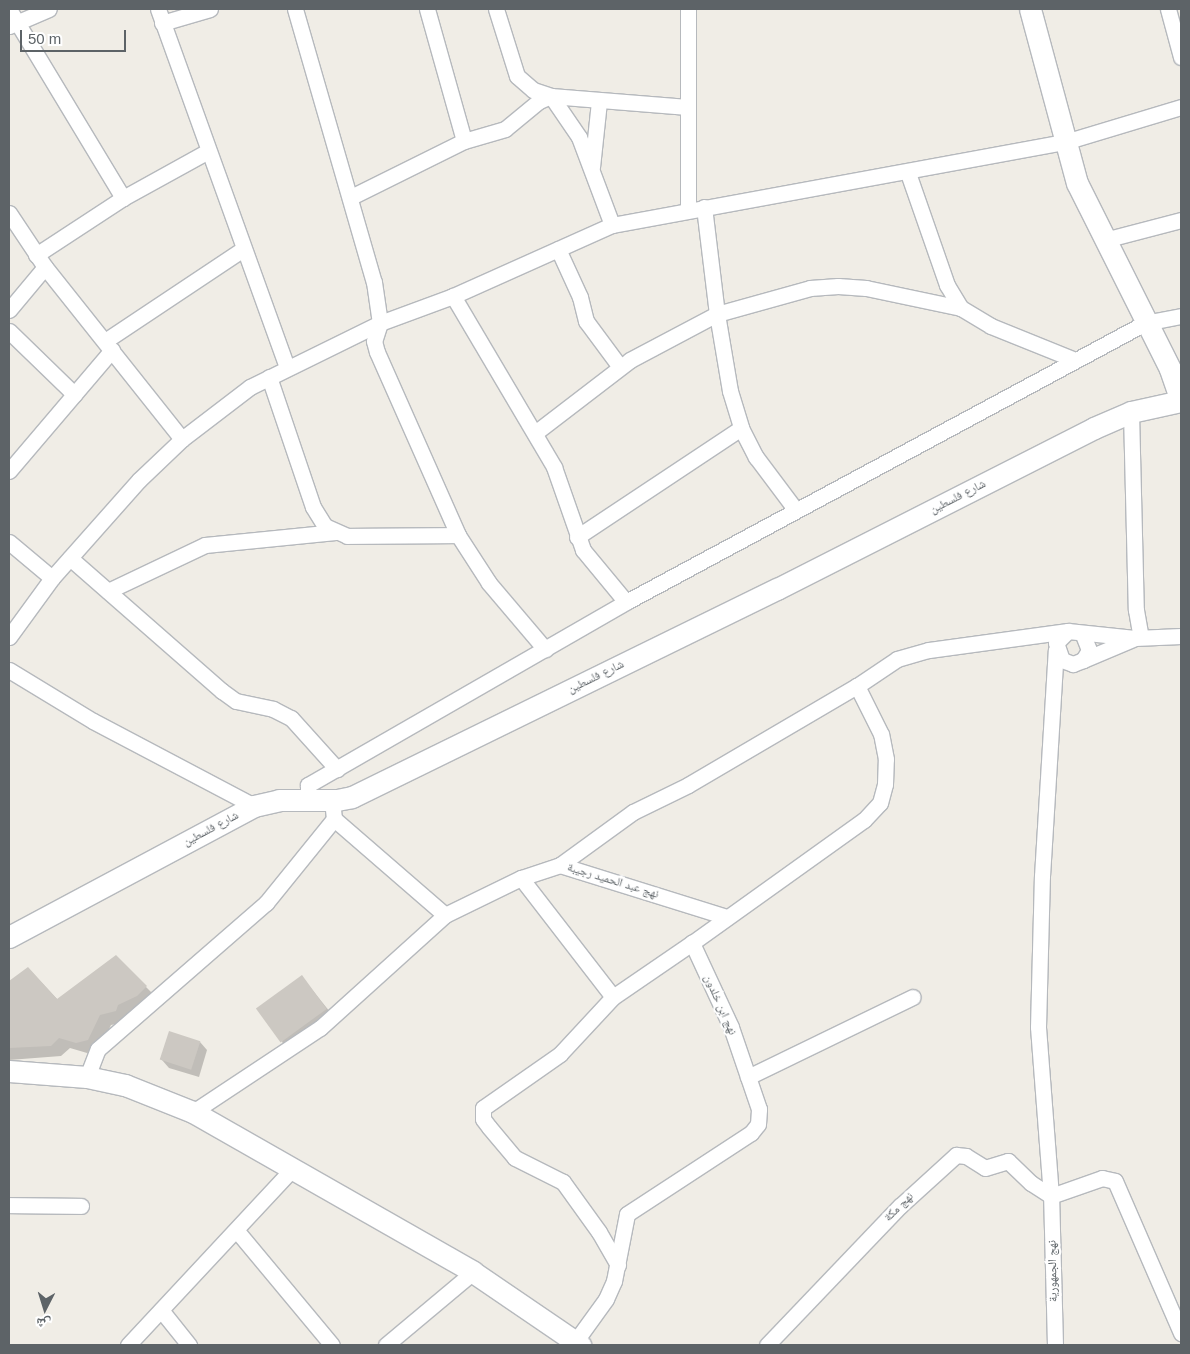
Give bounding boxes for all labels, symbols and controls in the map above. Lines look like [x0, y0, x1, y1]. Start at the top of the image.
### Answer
scale bar [22, 20, 129, 52]
text: 50 m [28, 30, 61, 47]
street label: شارع فلسطين [928, 477, 988, 517]
street label: شارع فلسطين [565, 657, 627, 697]
street label: شارع فلسطين [181, 808, 241, 850]
street label: نهج عبد الحميد رجيبة [565, 860, 661, 902]
street label: نهج ابن خلدون [700, 973, 740, 1037]
street label: نهج مكة [881, 1189, 917, 1225]
street label: نهج الجمهورية [1045, 1240, 1061, 1302]
north arrow [20, 1284, 70, 1334]
text: ش [36, 1315, 52, 1333]

